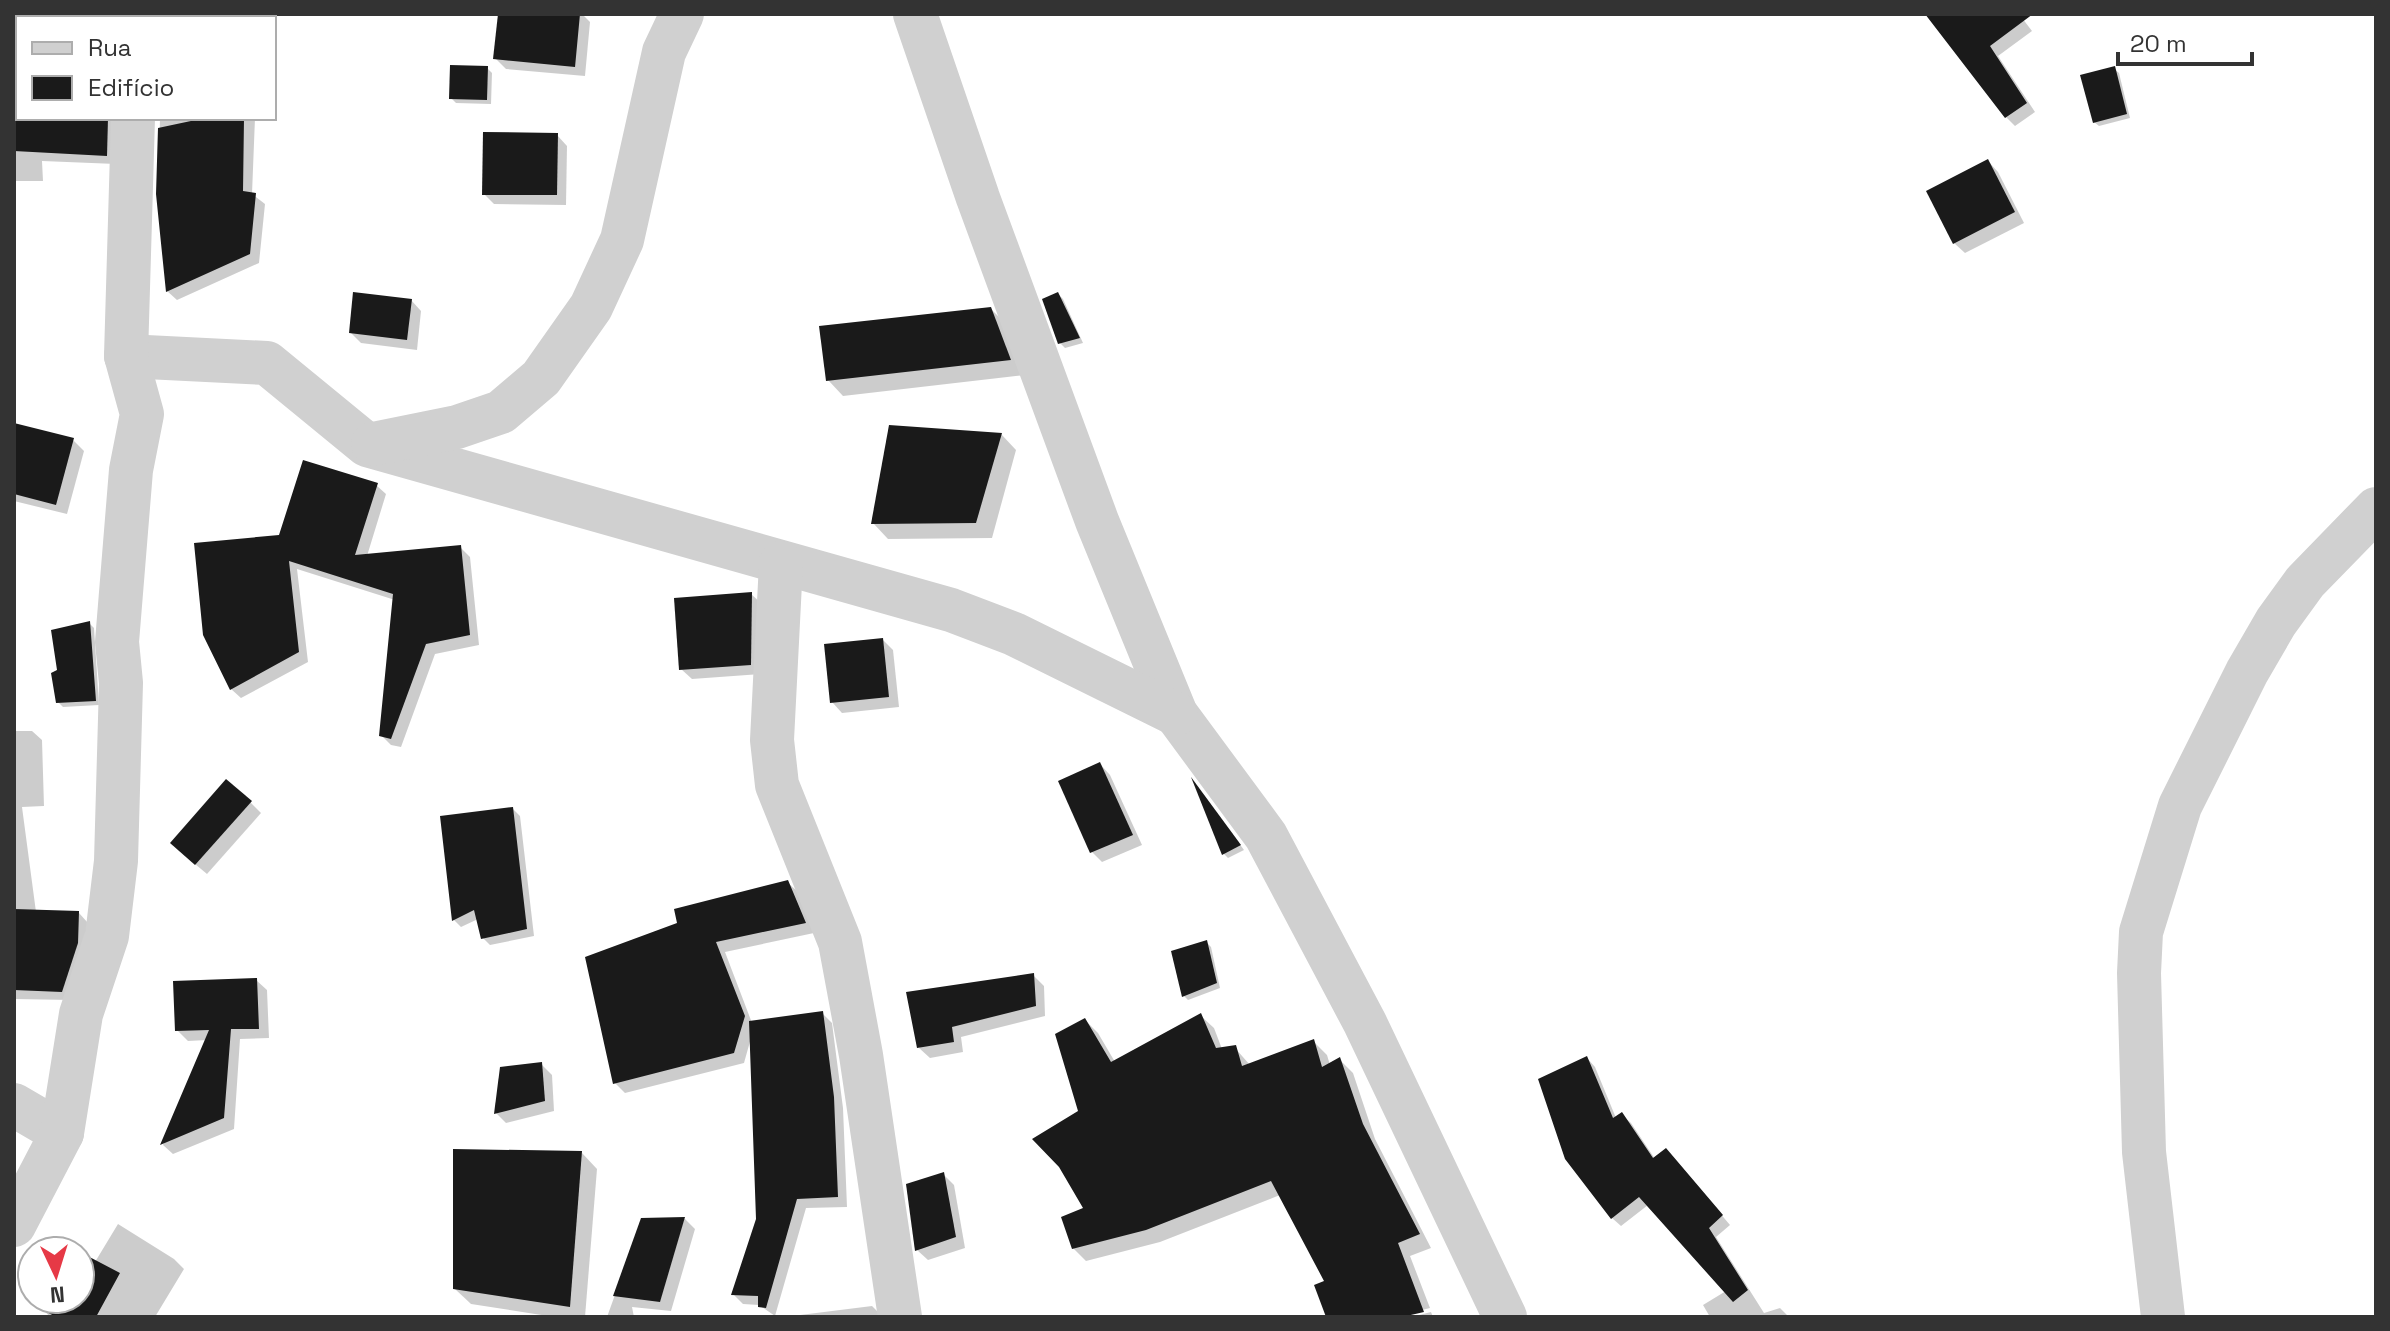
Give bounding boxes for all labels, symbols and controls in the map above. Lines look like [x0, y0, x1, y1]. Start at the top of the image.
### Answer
legend [16, 16, 276, 120]
scale bar [2118, 16, 2252, 66]
text: 20 m [2130, 28, 2187, 59]
text: Rua [88, 32, 132, 63]
text: Edifício [88, 72, 174, 103]
north arrow [16, 1235, 96, 1315]
text: N [49, 1280, 66, 1309]

